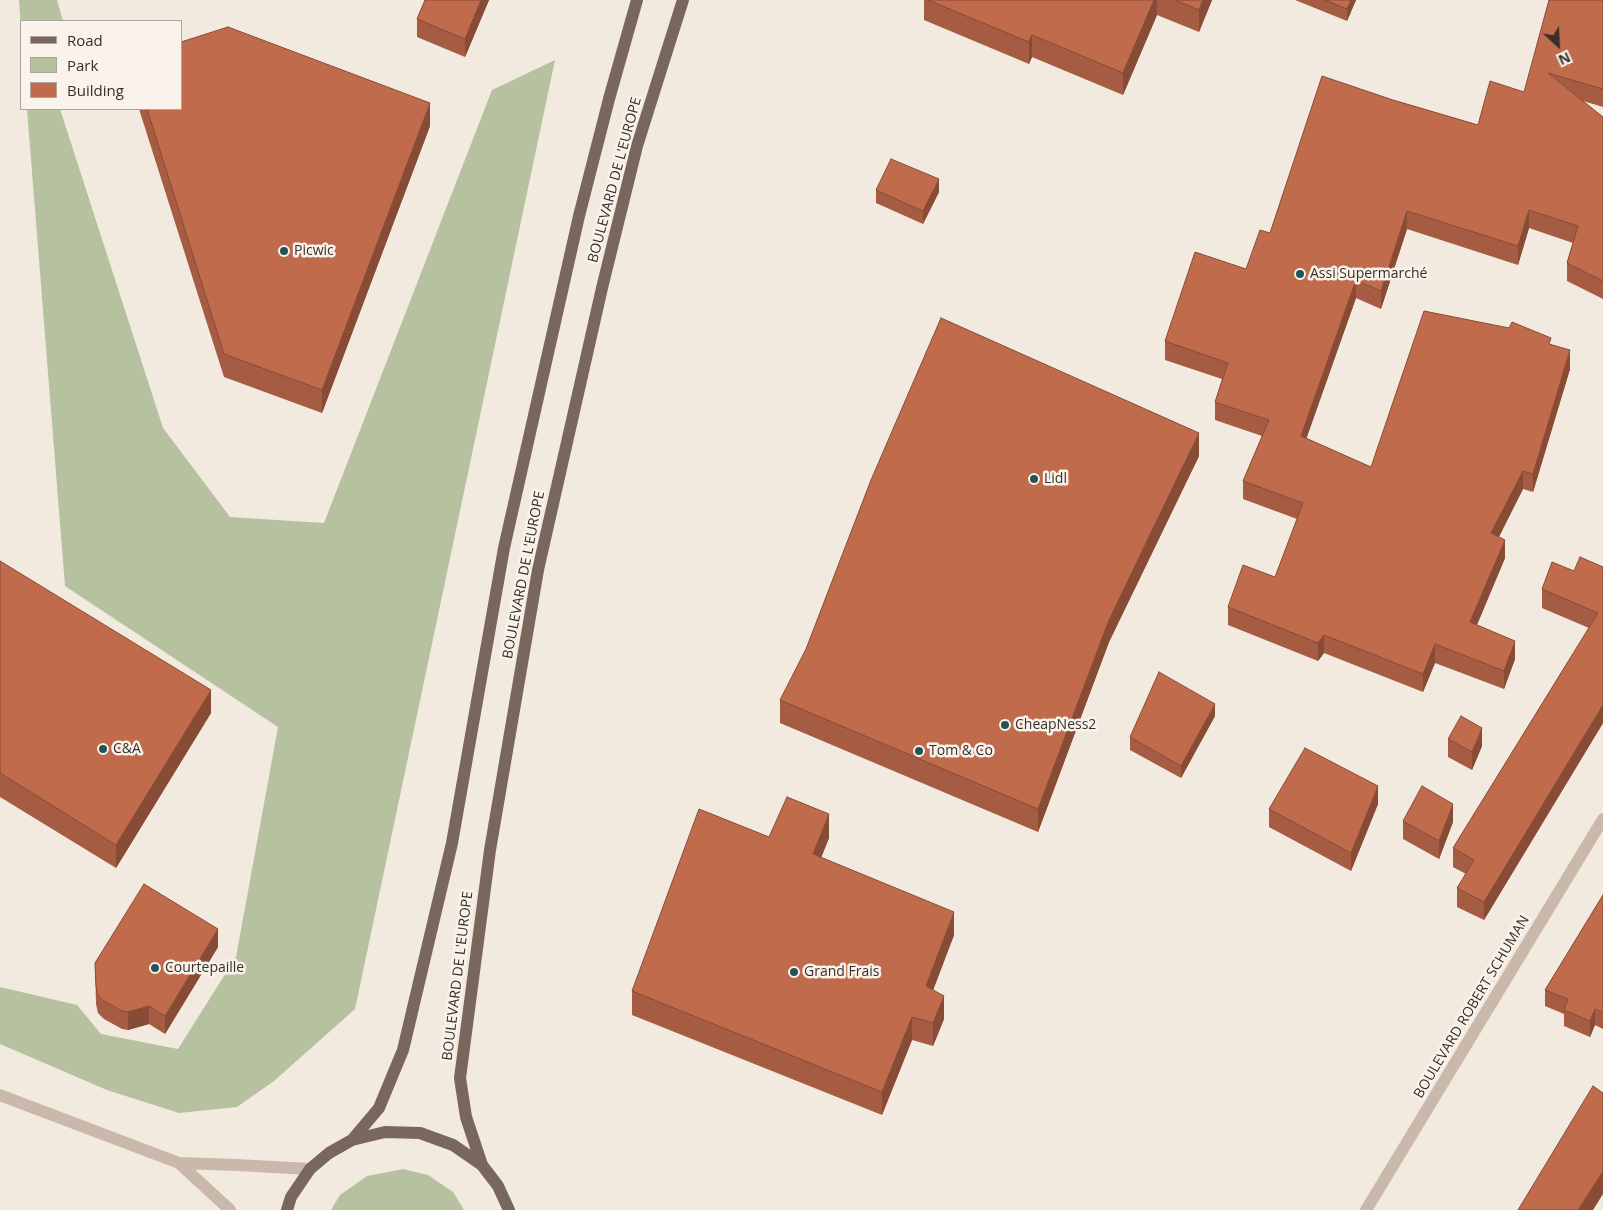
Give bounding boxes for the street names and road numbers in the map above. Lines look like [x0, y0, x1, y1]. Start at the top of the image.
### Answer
street label: BOULEVARD DE L'EUROPE [585, 95, 645, 265]
street label: BOULEVARD DE L'EUROPE [499, 490, 549, 660]
street label: BOULEVARD DE L'EUROPE [439, 890, 477, 1062]
street label: BOULEVARD ROBERT SCHUMAN [1411, 913, 1533, 1101]

